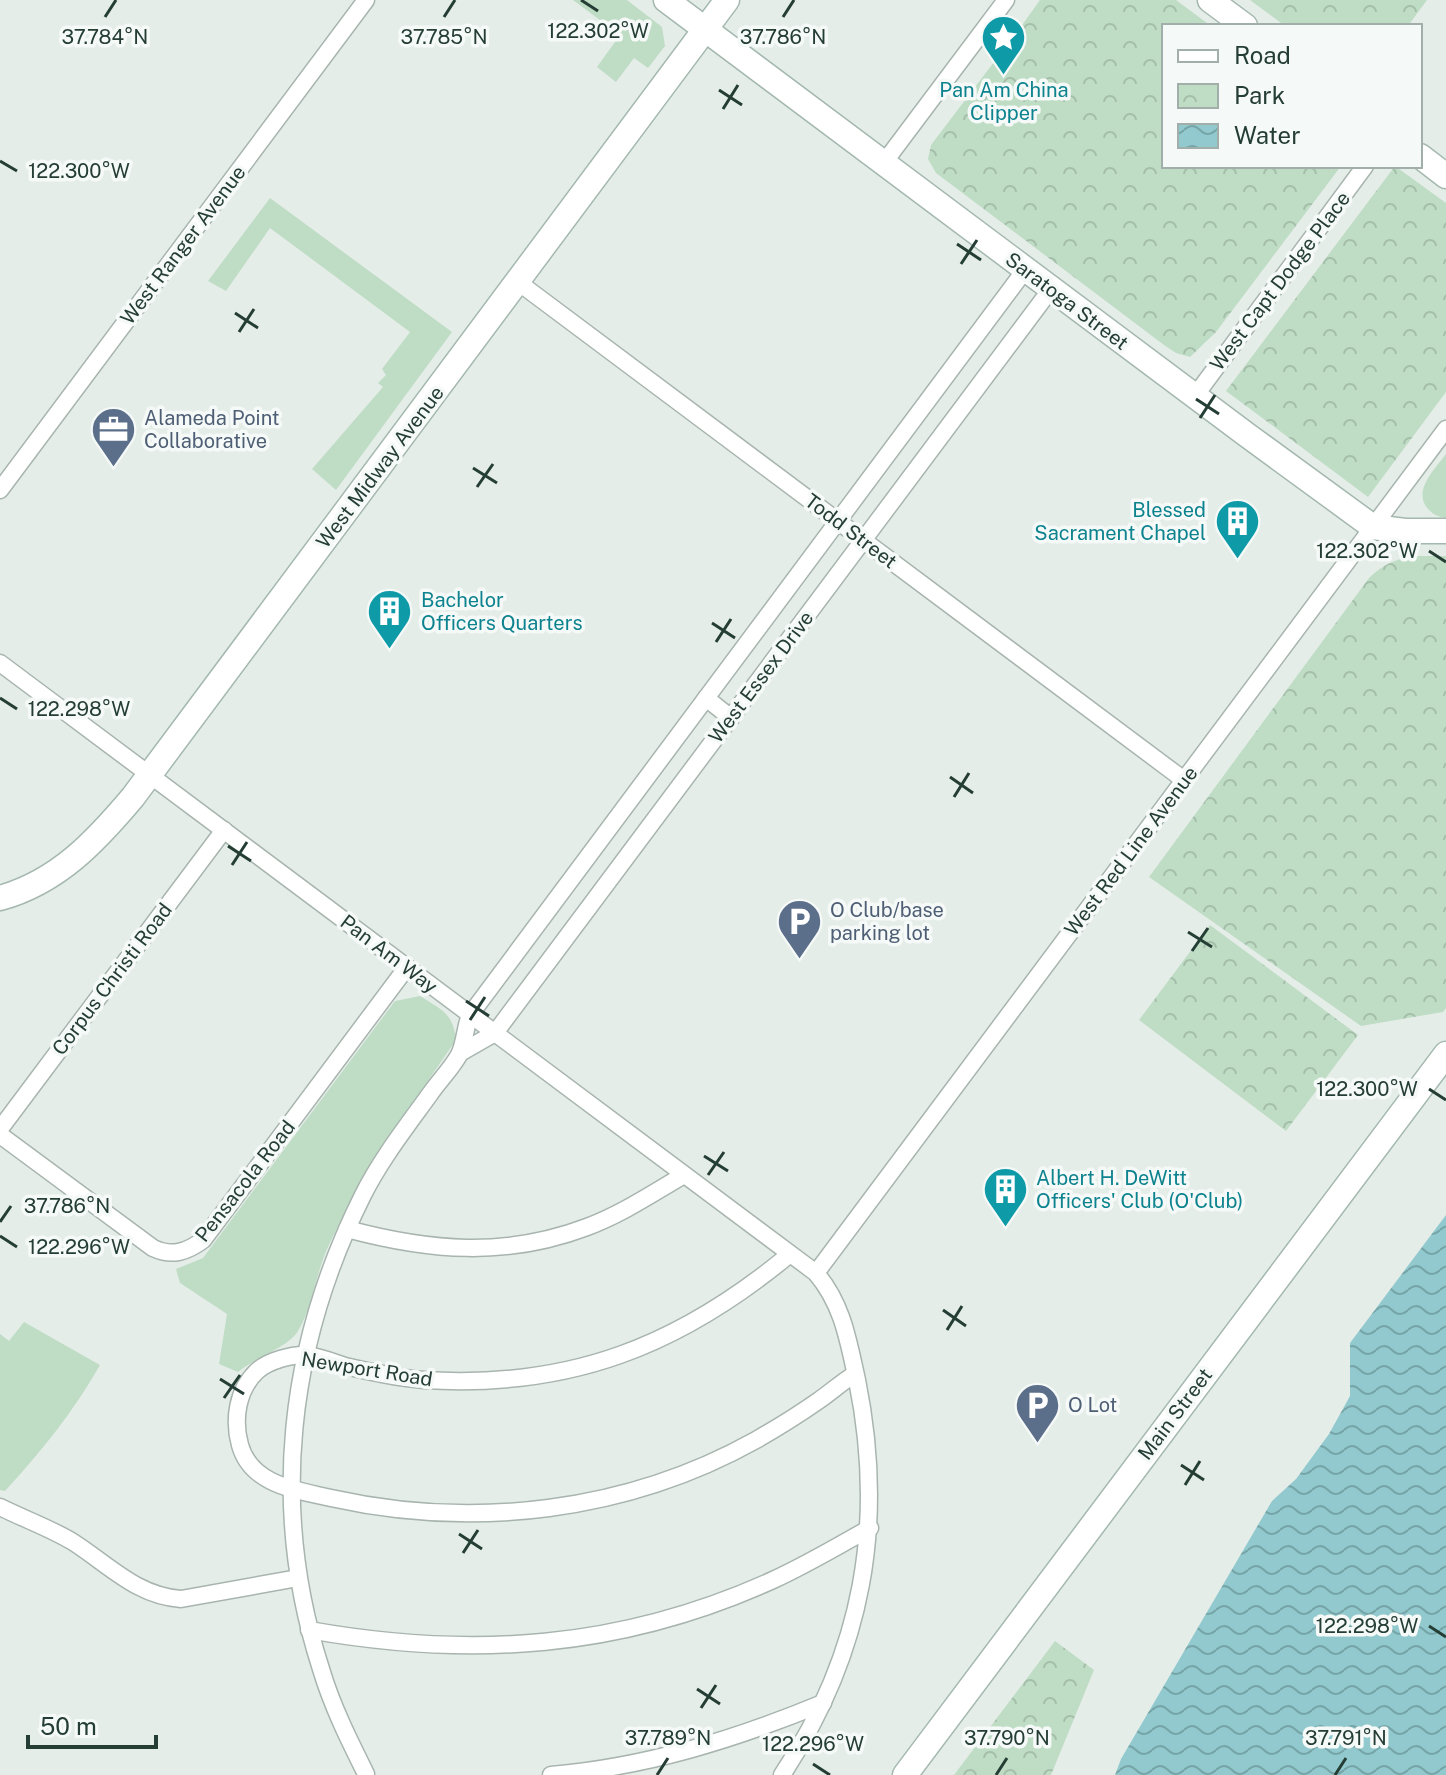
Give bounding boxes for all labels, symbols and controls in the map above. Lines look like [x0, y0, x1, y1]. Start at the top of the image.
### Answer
place icon: Pan Am China Clipper [980, 14, 1028, 77]
text: 122.302°W [547, 19, 649, 43]
legend [1162, 24, 1422, 168]
text: 37.784°N [62, 25, 148, 49]
text: 37.785°N [400, 25, 488, 49]
text: 37.786°N [740, 25, 826, 49]
text: Road [1234, 41, 1291, 69]
place label: Pan Am China Clipper [939, 78, 1069, 125]
text: Park [1234, 81, 1285, 109]
text: Water [1234, 121, 1301, 149]
text: 122.300°W [28, 159, 130, 183]
street label: West Ranger Avenue [115, 161, 251, 329]
street label: West Capt Dodge Place [1205, 187, 1355, 375]
street label: Saratoga Street [1001, 247, 1133, 355]
street label: West Midway Avenue [311, 381, 449, 553]
office icon: Alameda Point Collaborative [89, 406, 137, 469]
place label: Alameda Point Collaborative [144, 406, 280, 453]
street label: Todd Street [800, 489, 902, 573]
building icon: Blessed Sacrament Chapel [1213, 497, 1261, 560]
place label: Blessed Sacrament Chapel [1034, 498, 1206, 545]
text: 122.302°W [1316, 539, 1418, 563]
building icon: Bachelor Officers Quarters [366, 587, 414, 650]
place label: Bachelor Officers Quarters [421, 588, 583, 635]
street label: West Essex Drive [704, 606, 818, 748]
text: 122.298°W [28, 697, 130, 721]
street label: West Red Line Avenue [1059, 761, 1203, 941]
parking icon: O Club/base parking lot [775, 897, 823, 960]
street label: Corpus Christi Road [47, 898, 177, 1060]
place label: O Club/base parking lot [830, 898, 944, 945]
street label: Pan Am Way [336, 910, 443, 999]
text: 122.300°W [1316, 1077, 1418, 1101]
street label: Pensacola Road [190, 1115, 300, 1247]
building icon: Albert H. DeWitt Officers' Club (O'Club) [981, 1165, 1029, 1228]
place label: Albert H. DeWitt Officers' Club (O'Club) [1036, 1166, 1243, 1213]
text: 37.786°N [24, 1194, 110, 1218]
text: 122.296°W [28, 1235, 130, 1259]
street label: Newport Road [300, 1347, 434, 1391]
street label: Main Street [1133, 1363, 1217, 1465]
parking icon: O Lot [1013, 1381, 1061, 1444]
place label: O Lot [1068, 1393, 1117, 1417]
text: 122.298°W [1316, 1614, 1418, 1638]
scale bar [28, 1699, 156, 1749]
text: 50 m [40, 1712, 97, 1740]
text: 37.789°N [625, 1726, 711, 1750]
text: 37.790°N [964, 1726, 1050, 1750]
text: 37.791°N [1305, 1726, 1387, 1750]
text: 122.296°W [762, 1732, 864, 1756]

